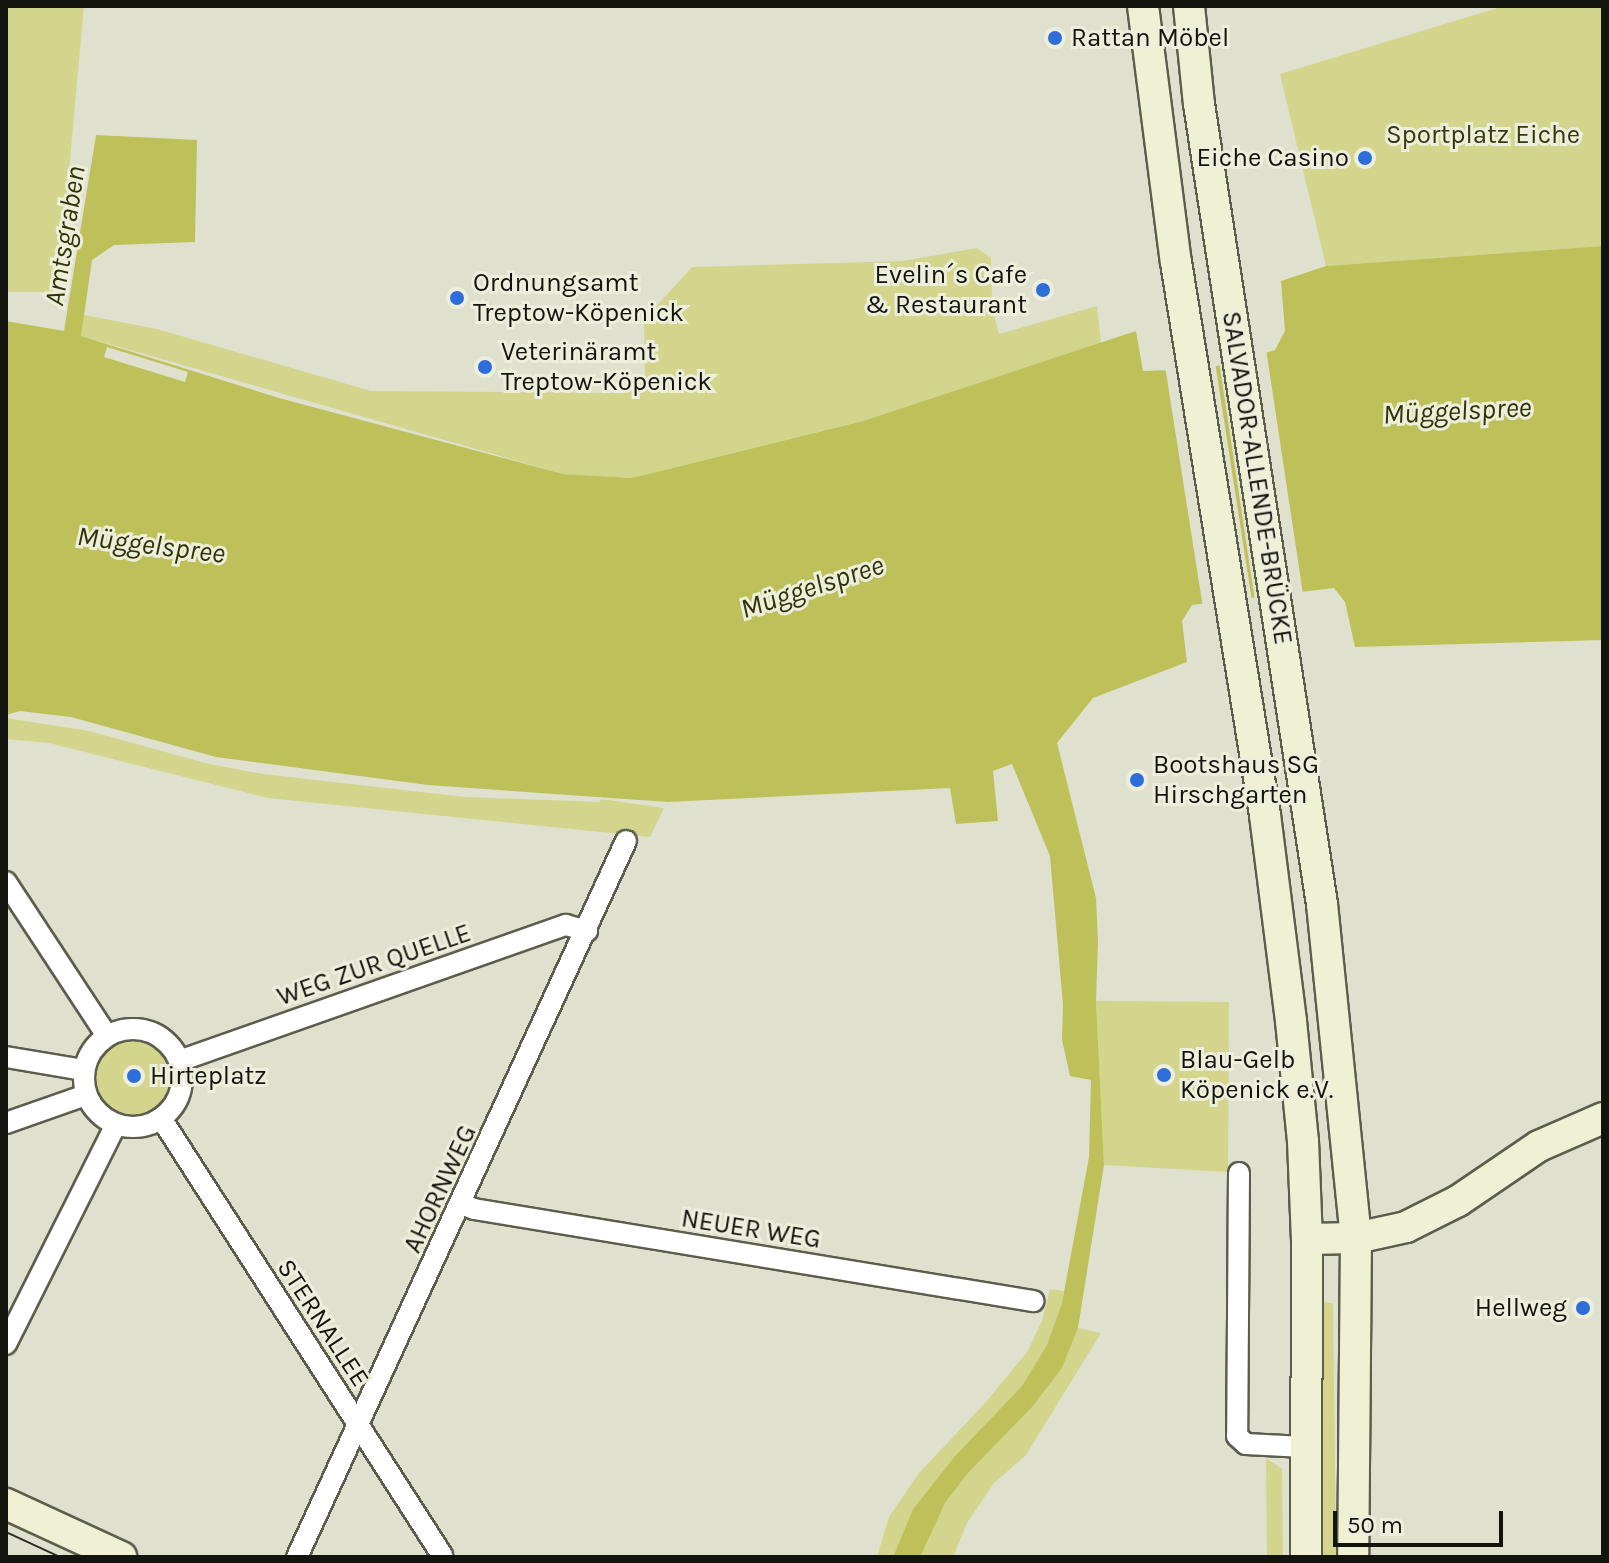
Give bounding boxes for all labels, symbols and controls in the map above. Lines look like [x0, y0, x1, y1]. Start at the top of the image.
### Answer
place label: Rattan Möbel [1071, 22, 1229, 54]
marker: Rattan Möbel [1046, 29, 1064, 47]
park label: Sportplatz Eiche [1386, 119, 1580, 151]
place label: Eiche Casino [1196, 142, 1349, 174]
marker: Eiche Casino [1356, 149, 1374, 167]
water label: Amtsgraben [37, 163, 93, 309]
place label: Evelin´s Cafe & Restaurant [865, 259, 1027, 320]
place label: Ordnungsamt Treptow-Köpenick [473, 267, 684, 328]
marker: Evelin´s Cafe & Restaurant [1034, 281, 1052, 299]
marker: Ordnungsamt Treptow-Köpenick [448, 289, 466, 307]
street label: SALVADOR-ALLENDE-BRÜCKE [1215, 309, 1299, 647]
place label: Veterinäramt Treptow-Köpenick [501, 336, 712, 398]
marker: Veterinäramt Treptow-Köpenick [476, 358, 494, 376]
water label: Müggelspree [1382, 390, 1532, 432]
water label: Müggelspree [75, 519, 227, 571]
water label: Müggelspree [736, 548, 888, 626]
place label: Bootshaus SG Hirschgarten [1153, 749, 1319, 810]
marker: Bootshaus SG Hirschgarten [1128, 771, 1146, 789]
street label: WEG ZUR QUELLE [273, 917, 475, 1013]
place label: Blau-Gelb Köpenick e.V. [1180, 1044, 1333, 1106]
place label: Hirteplatz [150, 1060, 267, 1092]
marker: Blau-Gelb Köpenick e.V. [1155, 1066, 1173, 1084]
marker: Hirteplatz [125, 1067, 143, 1085]
street label: AHORNWEG [397, 1120, 483, 1258]
street label: NEUER WEG [679, 1203, 823, 1255]
street label: STERNALLEE [270, 1253, 376, 1393]
place label: Hellweg [1475, 1292, 1567, 1324]
marker: Hellweg [1574, 1299, 1592, 1317]
scale bar [1337, 1495, 1507, 1545]
text: 50 m [1347, 1511, 1403, 1539]

